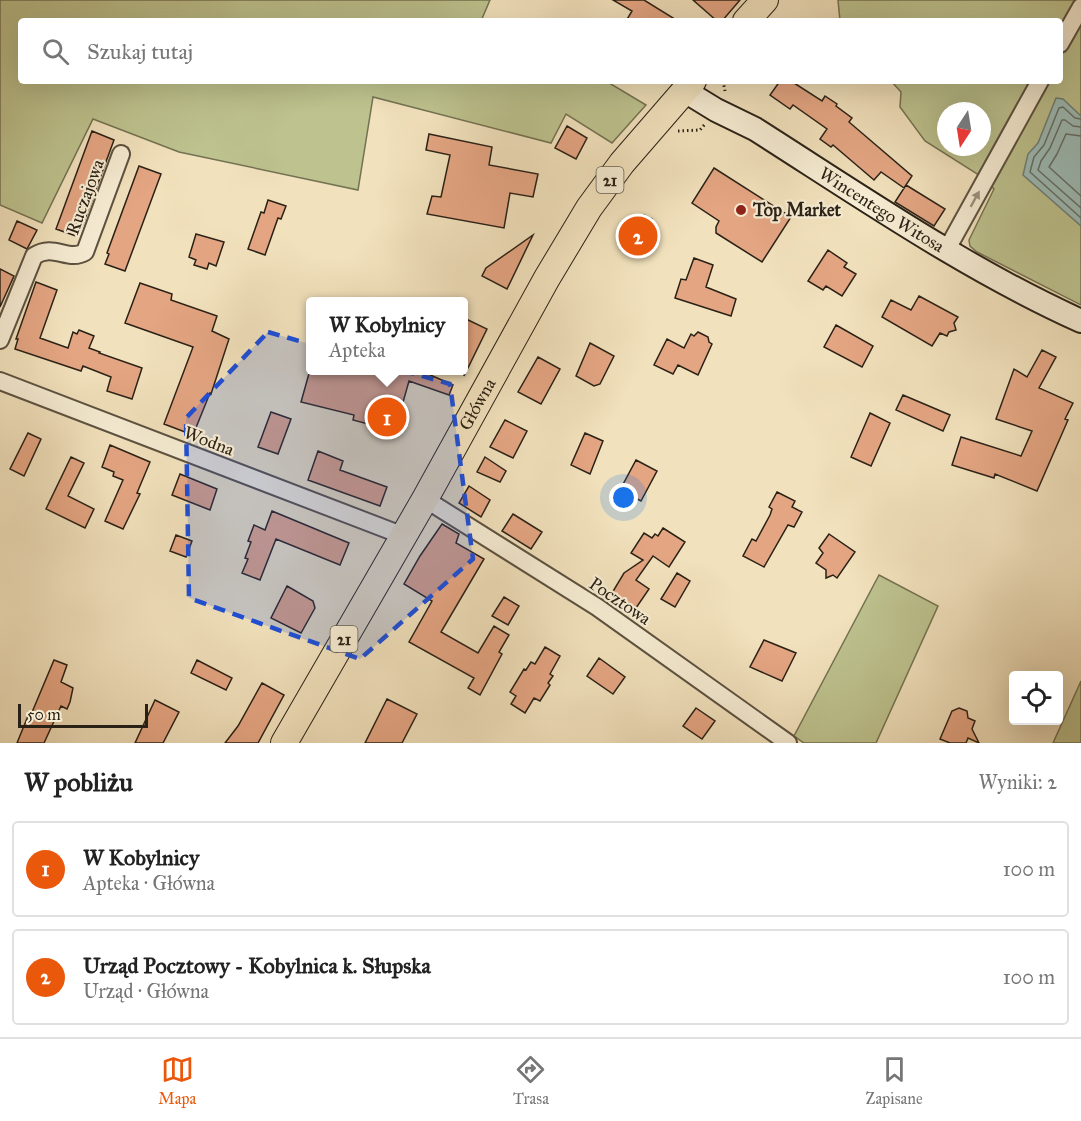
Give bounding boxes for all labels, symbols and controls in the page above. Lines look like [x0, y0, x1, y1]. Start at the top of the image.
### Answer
search box [18, 18, 1063, 84]
icon: search [39, 35, 72, 68]
text: Szukaj tutaj [87, 38, 193, 65]
north arrow [937, 102, 991, 156]
street label: Ruczajowa [61, 156, 109, 238]
street label: Wincentego Witosa [815, 162, 949, 257]
road number: 21 [596, 167, 624, 193]
one-way arrow [970, 191, 980, 208]
place label: Top Market [752, 199, 841, 222]
marker: Top Market [734, 203, 748, 217]
pin: 2 [618, 214, 658, 258]
popup [306, 297, 468, 375]
text: W Kobylnicy [329, 311, 445, 338]
text: Apteka [329, 338, 385, 362]
street label: Główna [454, 374, 501, 434]
pin: 1 [368, 394, 406, 440]
street label: Wodna [181, 421, 238, 461]
your location [609, 483, 638, 512]
street label: Pocztowa [585, 572, 655, 630]
road number: 21 [330, 626, 358, 652]
map controls [1009, 671, 1063, 725]
button: locate [1009, 671, 1063, 725]
scale bar [18, 701, 148, 728]
text: 50 m [27, 705, 61, 724]
text: W pobliżu [24, 766, 133, 798]
text: Wyniki: 2 [979, 770, 1057, 794]
text: W Kobylnicy [83, 844, 199, 871]
text: 1 [42, 857, 49, 881]
text: 100 m [1003, 857, 1055, 881]
text: Apteka · Główna [83, 871, 215, 895]
text: Urząd Pocztowy - Kobylnica k. Słupska [83, 952, 431, 979]
text: 2 [41, 965, 50, 989]
text: 100 m [1003, 965, 1055, 989]
text: Urząd · Główna [83, 979, 209, 1003]
tab: Mapa [158, 1053, 196, 1108]
tab: Trasa [513, 1053, 549, 1108]
tab: Zapisane [866, 1053, 923, 1108]

